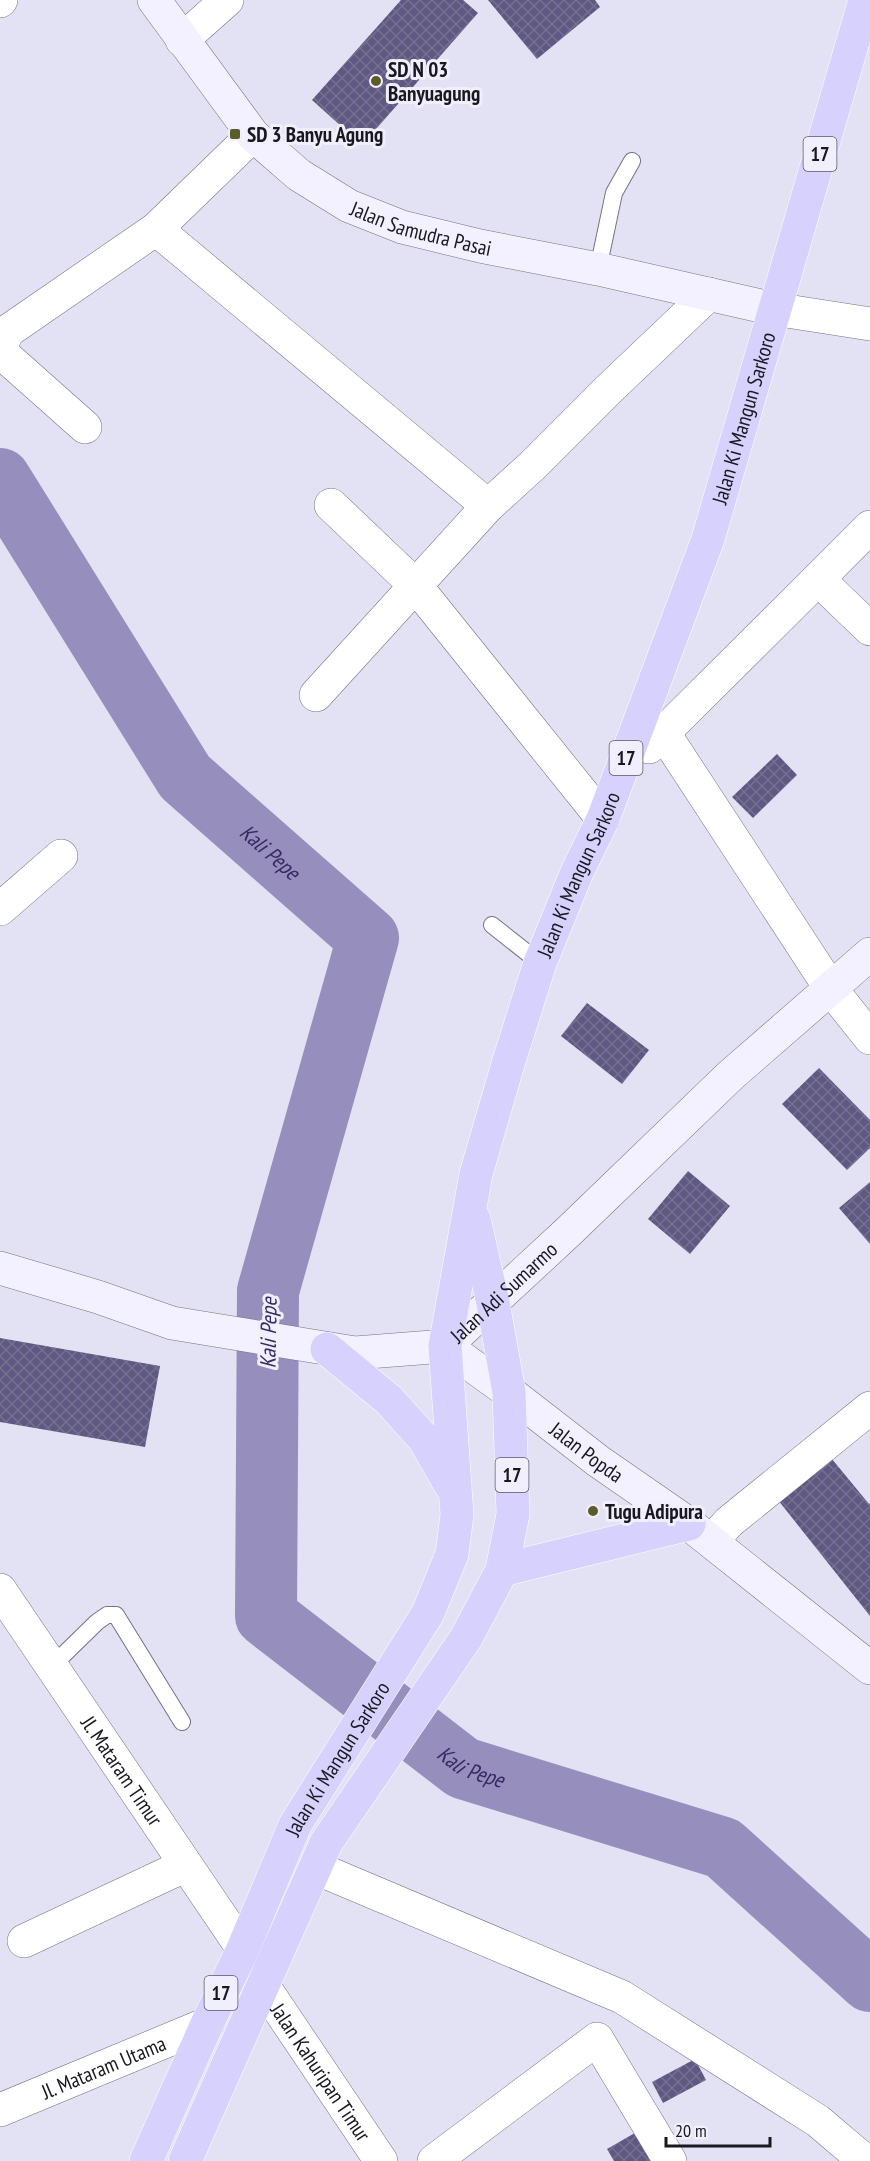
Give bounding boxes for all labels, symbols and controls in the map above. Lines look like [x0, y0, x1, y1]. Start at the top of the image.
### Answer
place label: SD N 03 Banyuagung [388, 56, 480, 107]
marker: SD N 03 Banyuagung [369, 74, 383, 88]
place label: SD 3 Banyu Agung [247, 121, 383, 148]
marker: SD 3 Banyu Agung [228, 127, 242, 141]
road number: 17 [804, 137, 836, 171]
street label: Jalan Samudra Pasai [346, 194, 494, 261]
street label: Jalan Ki Mangun Sarkoro [705, 329, 781, 508]
road number: 17 [610, 741, 642, 775]
street label: Jalan Ki Mangun Sarkoro [530, 788, 625, 962]
water label: Kali Pepe [234, 818, 307, 887]
street label: Jalan Adi Sumarmo [443, 1236, 563, 1349]
water label: Kali Pepe [253, 1295, 283, 1369]
street label: Jalan Popda [544, 1415, 629, 1488]
road number: 17 [496, 1458, 528, 1492]
place label: Tugu Adipura [605, 1498, 703, 1525]
marker: Tugu Adipura [586, 1504, 600, 1518]
street label: Jalan Ki Mangun Sarkoro [278, 1676, 395, 1841]
street label: Jl. Mataram Timur [75, 1710, 169, 1831]
water label: Kali Pepe [432, 1739, 509, 1794]
road number: 17 [204, 1976, 238, 2010]
street label: Jalan Kahuripan Timur [265, 1997, 377, 2146]
street label: Jl. Mataram Utama [36, 2029, 170, 2105]
scale bar [666, 2110, 770, 2148]
text: 20 m [675, 2119, 707, 2142]

